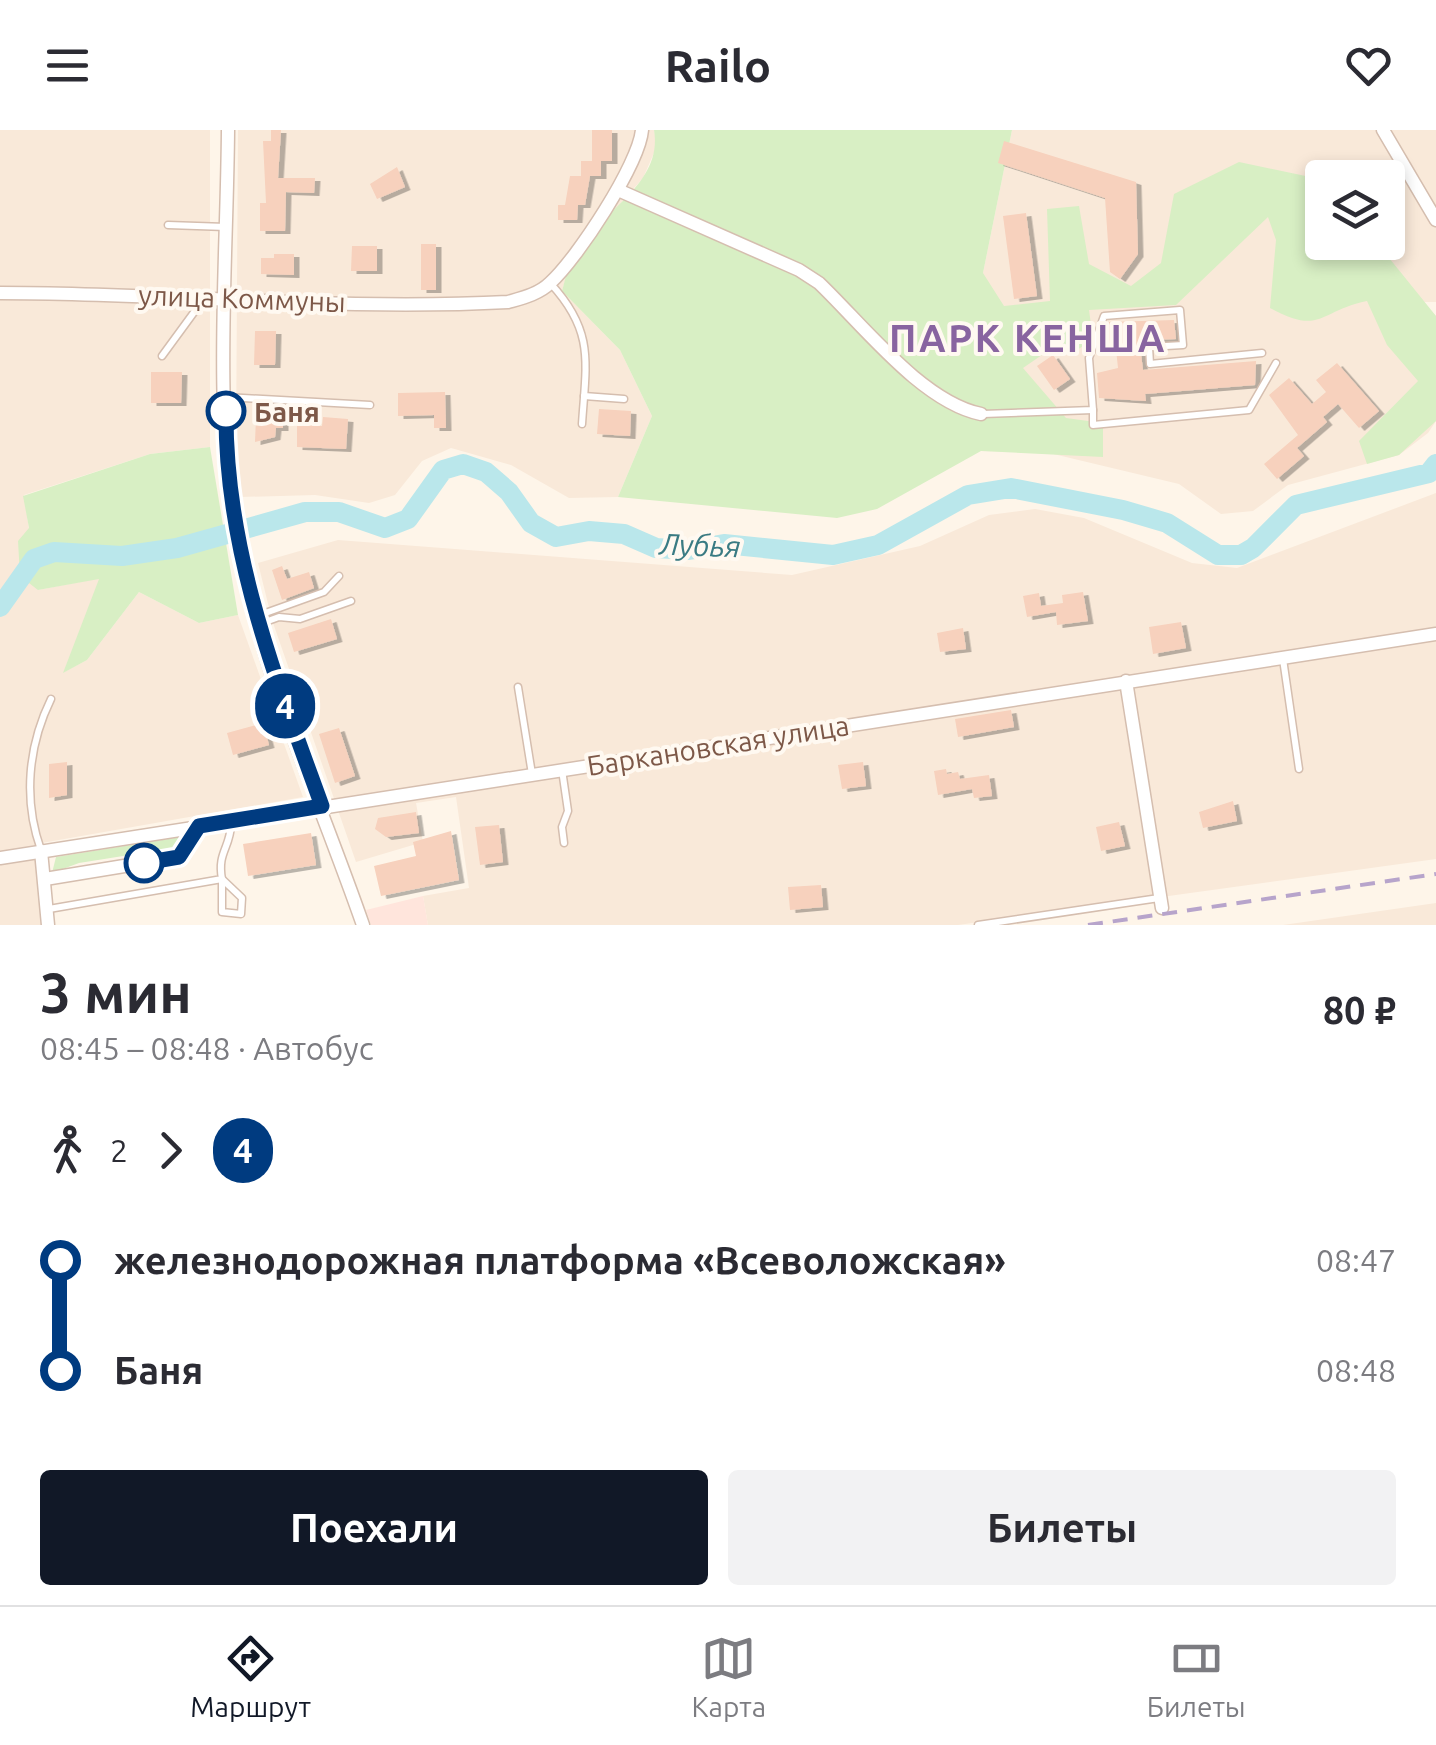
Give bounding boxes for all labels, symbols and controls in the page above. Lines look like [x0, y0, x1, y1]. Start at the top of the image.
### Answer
icon: menu [40, 38, 95, 93]
icon: heart [1341, 38, 1396, 93]
text: Railo [665, 40, 771, 91]
map controls [1305, 160, 1405, 260]
button: layers [1305, 160, 1405, 260]
street label: улица Коммуны [138, 279, 346, 317]
district label: ПАРК КЕНША [889, 317, 1167, 359]
marker: Баня [207, 392, 245, 430]
place label: Баня [254, 396, 320, 427]
water label: Лубья [657, 527, 741, 563]
line badge: 4 [252, 674, 318, 738]
text: 4 [275, 686, 295, 726]
street label: Баркановская улица [585, 709, 851, 781]
unlabelled marker [125, 844, 163, 882]
text: 3 мин [40, 962, 192, 1023]
text: 80 ₽ [1323, 989, 1396, 1031]
text: 08:45 – 08:48 · Автобус [40, 1030, 374, 1066]
icon: walk [40, 1123, 95, 1178]
icon: forward [143, 1123, 198, 1178]
text: 4 [233, 1130, 253, 1170]
text: 2 [110, 1132, 128, 1168]
text: железнодорожная платформа «Всеволожская» [114, 1239, 1006, 1281]
text: 08:47 [1316, 1242, 1396, 1278]
text: Баня [114, 1349, 203, 1391]
text: 08:48 [1316, 1352, 1396, 1388]
button: Поехали [40, 1470, 708, 1585]
button: Билеты [728, 1470, 1396, 1585]
tab: Маршрут [190, 1631, 311, 1722]
tab: Карта [692, 1631, 766, 1722]
tab: Билеты [1147, 1631, 1246, 1722]

